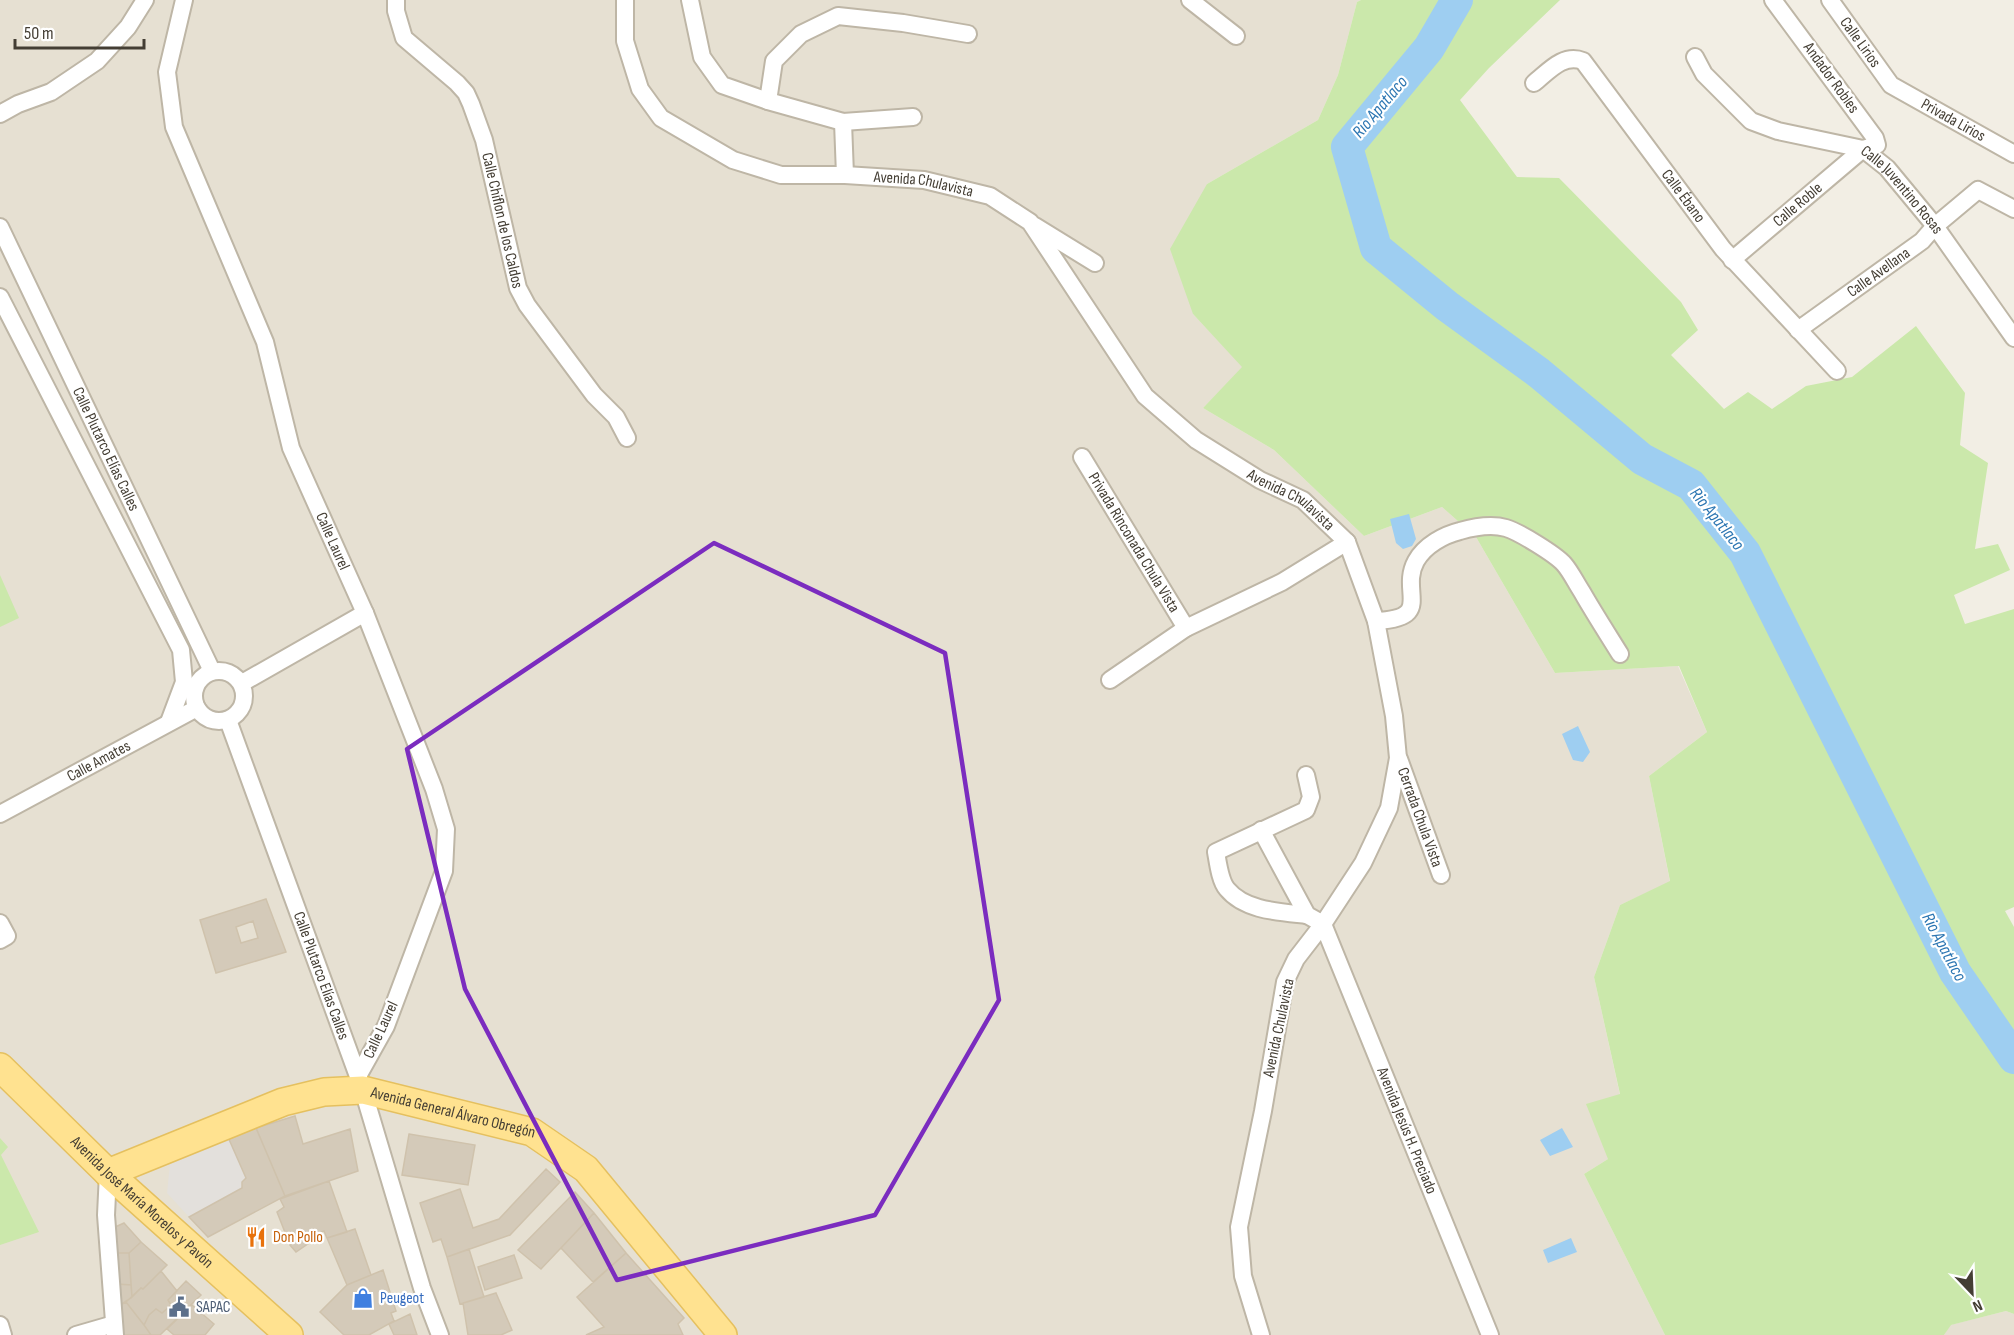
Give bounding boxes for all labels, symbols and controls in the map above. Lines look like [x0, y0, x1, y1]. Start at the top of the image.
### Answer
scale bar [15, 12, 144, 50]
street label: Calle Lirios [1836, 13, 1885, 71]
text: 50 m [24, 23, 54, 44]
street label: Andador Robles [1798, 38, 1863, 117]
water label: Rio Apatlaco [1348, 71, 1412, 142]
street label: Privada Lirios [1918, 94, 1989, 146]
street label: Calle Juventino Rosas [1857, 141, 1947, 238]
street label: Calle Chiflon de los Caldos [478, 151, 527, 290]
street label: Calle Ébano [1657, 166, 1709, 226]
street label: Avenida Chulavista [872, 167, 975, 201]
street label: Calle Roble [1769, 178, 1826, 231]
street label: Calle Avellana [1843, 243, 1914, 301]
street label: Calle Plutarco Elías Calles [68, 384, 144, 514]
street label: Avenida Chulavista [1243, 464, 1339, 535]
street label: Privada Rinconada Chula Vista [1084, 469, 1184, 616]
water label: Rio Apatlaco [1685, 484, 1749, 555]
street label: Calle Laurel [312, 509, 354, 573]
street label: Calle Amates [64, 736, 134, 786]
street label: Cerrada Chula Vista [1393, 765, 1447, 870]
street label: Calle Plutarco Elías Calles [289, 909, 353, 1042]
water label: Rio Apatlaco [1917, 909, 1971, 985]
street label: Avenida Chulavista [1259, 977, 1299, 1080]
street label: Calle Laurel [359, 998, 403, 1062]
street label: Avenida Jesús H. Preciado [1372, 1064, 1441, 1197]
street label: Avenida General Álvaro Obregón [368, 1083, 537, 1142]
street label: Avenida José María Morelos y Pavón [66, 1131, 217, 1272]
restaurant icon: Don Pollo [244, 1225, 268, 1249]
place label: Don Pollo [273, 1228, 323, 1247]
north arrow [1942, 1263, 2002, 1323]
shop icon: Peugeot [351, 1286, 375, 1310]
place label: Peugeot [380, 1289, 424, 1308]
public building icon: SAPAC [167, 1295, 191, 1319]
text: N [1970, 1295, 1985, 1316]
place label: SAPAC [196, 1298, 231, 1317]

